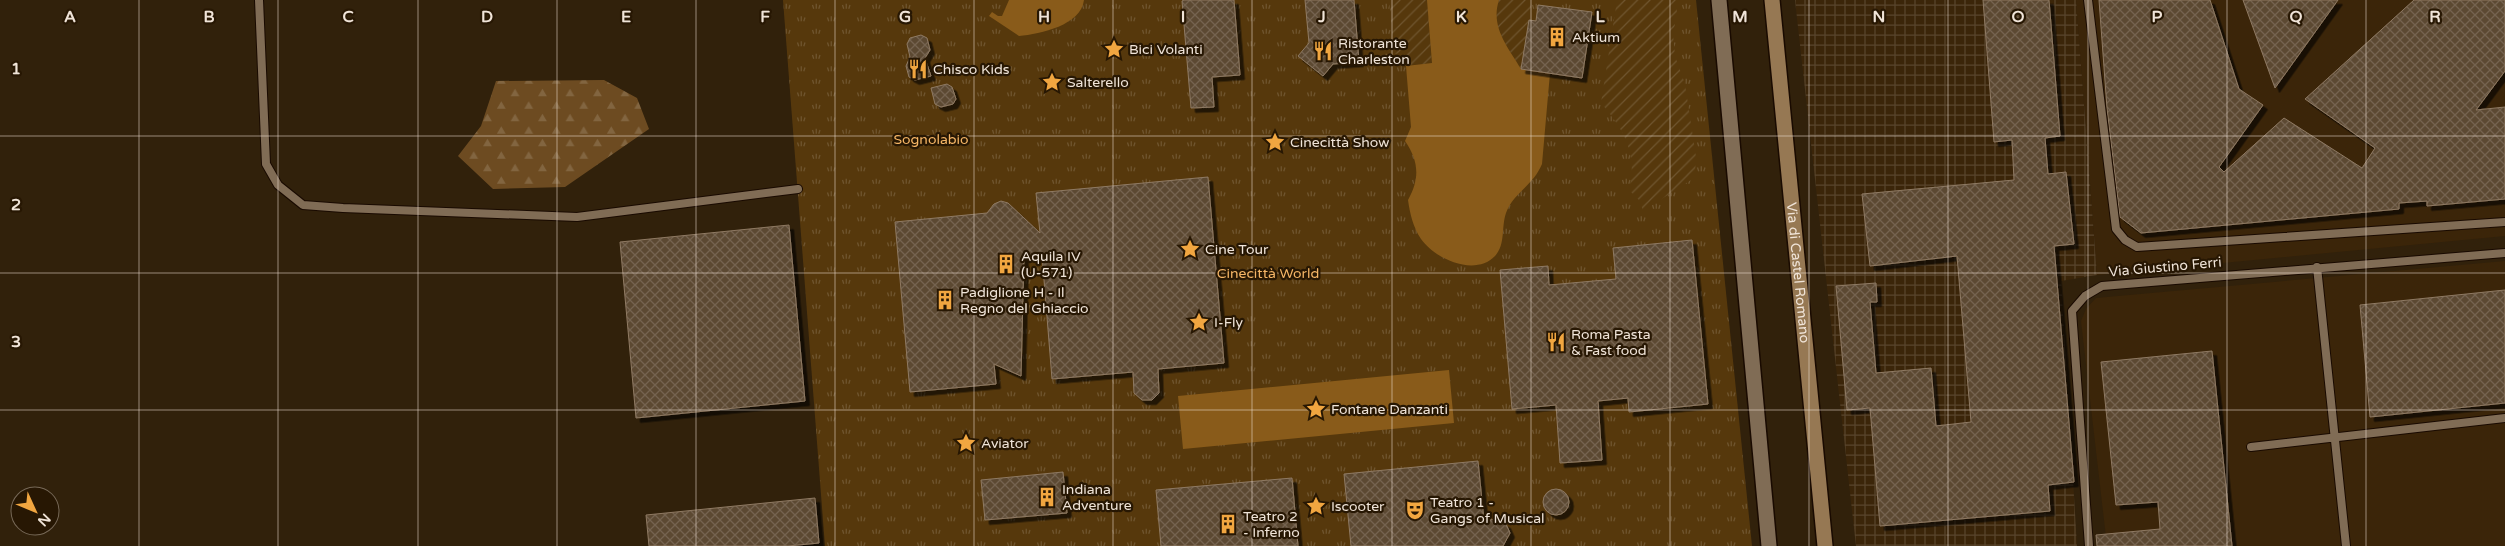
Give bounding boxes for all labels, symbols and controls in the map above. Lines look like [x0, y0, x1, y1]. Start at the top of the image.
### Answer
text: A [64, 7, 76, 27]
text: B [203, 7, 215, 27]
text: C [342, 7, 354, 27]
text: D [481, 7, 493, 27]
text: E [621, 7, 631, 27]
text: F [760, 7, 770, 27]
text: G [899, 7, 911, 27]
text: H [1038, 7, 1050, 27]
text: I [1181, 7, 1185, 27]
text: J [1317, 7, 1326, 27]
text: K [1456, 7, 1467, 27]
text: L [1595, 7, 1605, 27]
text: M [1732, 7, 1748, 27]
text: N [1873, 7, 1885, 27]
text: O [2012, 7, 2025, 27]
text: P [2152, 7, 2163, 27]
text: Q [2290, 7, 2303, 27]
text: R [2429, 7, 2441, 27]
building icon: Aktium [1546, 26, 1568, 48]
place label: Aktium [1572, 29, 1620, 46]
place label: Ristorante Charleston [1338, 35, 1410, 68]
place icon: Bici Volanti [1103, 38, 1125, 60]
restaurant icon: Ristorante Charleston [1312, 40, 1334, 62]
place label: Bici Volanti [1129, 41, 1203, 58]
restaurant icon: Chisco Kids [907, 58, 929, 80]
text: 1 [11, 59, 21, 79]
place label: Chisco Kids [933, 61, 1010, 78]
place icon: Salterello [1041, 71, 1063, 93]
place label: Salterello [1067, 74, 1129, 91]
park label: Sognolabio [893, 131, 969, 148]
place icon: Cinecittà Show [1264, 131, 1286, 153]
place label: Cinecittà Show [1290, 134, 1389, 151]
text: 2 [11, 195, 21, 215]
street label: Via di Castel Romano [1783, 202, 1814, 344]
place icon: Cine Tour [1179, 238, 1201, 260]
place label: Cine Tour [1205, 241, 1269, 258]
place label: Aquila IV (U-571) [1021, 248, 1081, 281]
building icon: Aquila IV (U-571) [995, 253, 1017, 275]
street label: Via Giustino Ferri [2108, 254, 2222, 280]
park label: Cinecittà World [1217, 265, 1319, 282]
place label: Padiglione H - Il Regno del Ghiaccio [960, 284, 1089, 317]
building icon: Padiglione H - Il Regno del Ghiaccio [934, 289, 956, 311]
place icon: I-Fly [1188, 311, 1210, 333]
place label: I-Fly [1214, 314, 1244, 331]
place label: Roma Pasta & Fast food [1571, 326, 1651, 359]
restaurant icon: Roma Pasta & Fast food [1545, 331, 1567, 353]
text: 3 [11, 332, 21, 352]
place icon: Fontane Danzanti [1305, 398, 1327, 420]
place label: Fontane Danzanti [1331, 401, 1448, 418]
place icon: Aviator [955, 432, 977, 454]
place label: Aviator [981, 435, 1029, 452]
place label: Indiana Adventure [1062, 481, 1132, 514]
north arrow [10, 486, 60, 536]
building icon: Indiana Adventure [1036, 486, 1058, 508]
place label: Teatro 1 - Gangs of Musical [1430, 494, 1545, 527]
place icon: Iscooter [1305, 495, 1327, 517]
place label: Iscooter [1331, 498, 1385, 515]
theatre icon: Teatro 1 - Gangs of Musical [1404, 499, 1426, 521]
place label: Teatro 2 - Inferno [1243, 508, 1300, 541]
text: N [34, 510, 54, 530]
building icon: Teatro 2 - Inferno [1217, 513, 1239, 535]

